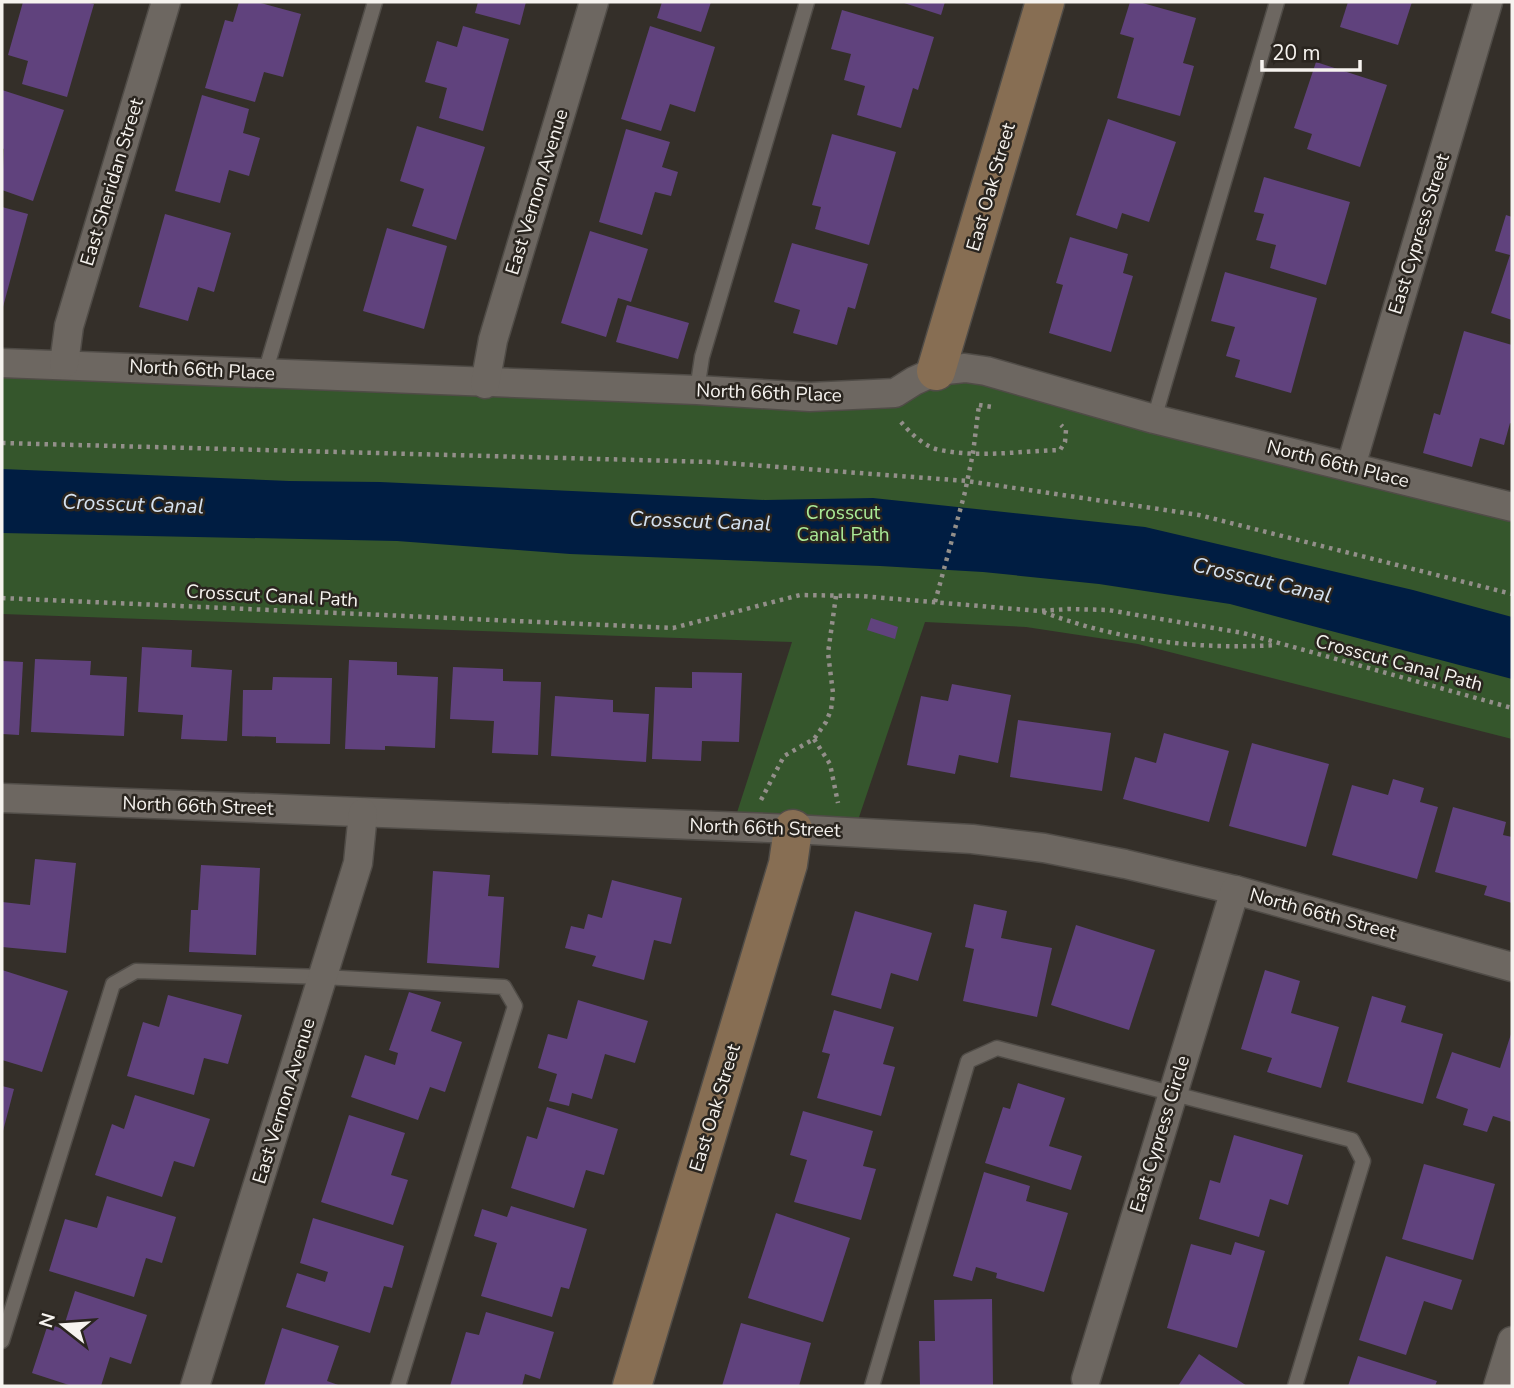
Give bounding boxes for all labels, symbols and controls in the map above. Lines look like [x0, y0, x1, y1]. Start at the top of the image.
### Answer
scale bar [1262, 28, 1360, 72]
text: 20 m [1272, 39, 1321, 67]
street label: East Sheridan Street [74, 95, 150, 269]
street label: East Vernon Avenue [499, 106, 575, 278]
street label: East Oak Street [960, 119, 1022, 254]
street label: East Cypress Street [1382, 150, 1456, 317]
street label: North 66th Place [129, 353, 275, 387]
street label: North 66th Place [696, 377, 842, 409]
street label: North 66th Place [1264, 434, 1412, 494]
water label: Crosscut Canal [62, 488, 204, 520]
park label: Crosscut Canal Path [797, 500, 890, 548]
water label: Crosscut Canal [629, 505, 771, 537]
water label: Crosscut Canal [1190, 550, 1334, 610]
street label: Crosscut Canal Path [185, 579, 359, 613]
street label: Crosscut Canal Path [1312, 628, 1486, 698]
street label: North 66th Street [122, 790, 274, 822]
street label: North 66th Street [689, 812, 841, 844]
street label: North 66th Street [1247, 882, 1400, 946]
street label: East Vernon Avenue [246, 1015, 322, 1187]
street label: East Oak Street [683, 1041, 747, 1175]
street label: East Cypress Circle [1124, 1052, 1196, 1216]
north arrow [28, 1290, 98, 1360]
text: N [33, 1310, 62, 1331]

